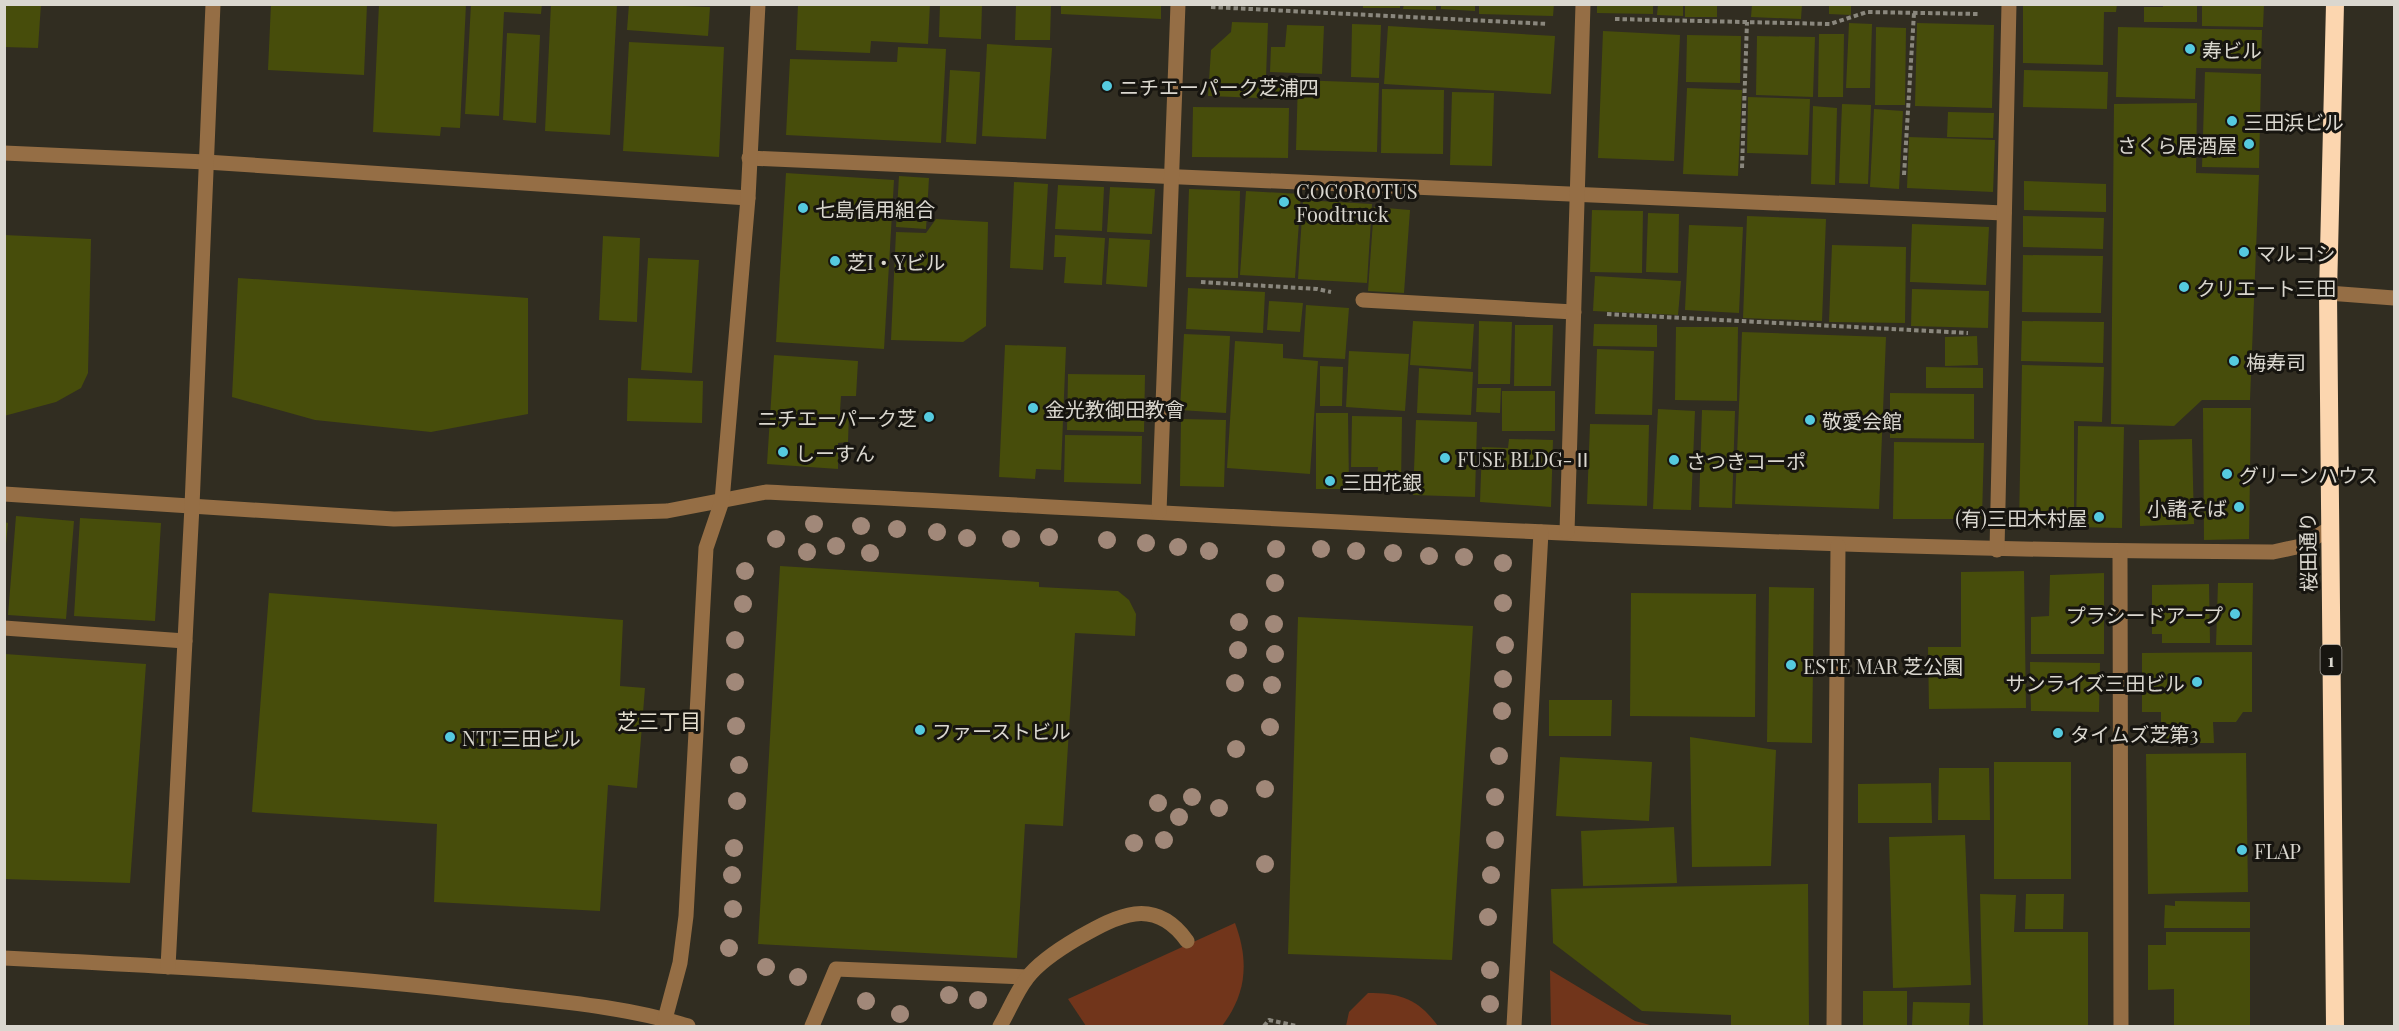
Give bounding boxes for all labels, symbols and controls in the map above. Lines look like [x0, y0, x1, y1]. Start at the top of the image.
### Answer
place label: 寿ビル [2202, 36, 2262, 63]
marker: 寿ビル [2183, 42, 2197, 56]
place label: ニチエーパーク芝浦四 [1119, 73, 1319, 100]
marker: ニチエーパーク芝浦四 [1100, 79, 1114, 93]
place label: 三田浜ビル [2244, 108, 2344, 135]
marker: 三田浜ビル [2225, 114, 2239, 128]
place label: さくら居酒屋 [2117, 131, 2237, 158]
marker: さくら居酒屋 [2242, 137, 2256, 151]
place label: COCOROTUS Foodtruck [1296, 177, 1418, 227]
place label: 七島信用組合 [815, 195, 935, 222]
marker: COCOROTUS Foodtruck [1277, 195, 1291, 209]
marker: 七島信用組合 [796, 201, 810, 215]
place label: マルコシ [2256, 239, 2336, 266]
marker: マルコシ [2237, 245, 2251, 259]
place label: 芝I・Yビル [847, 248, 946, 275]
marker: 芝I・Yビル [828, 254, 842, 268]
place label: クリエート三田 [2196, 274, 2336, 301]
marker: クリエート三田 [2177, 280, 2191, 294]
place label: 梅寿司 [2246, 348, 2306, 375]
marker: 梅寿司 [2227, 354, 2241, 368]
place label: 金光教御田教會 [1045, 395, 1185, 422]
marker: 金光教御田教會 [1026, 401, 1040, 415]
place label: ニチエーパーク芝 [757, 404, 917, 431]
place label: 敬愛会館 [1822, 407, 1902, 434]
marker: ニチエーパーク芝 [922, 410, 936, 424]
marker: 敬愛会館 [1803, 413, 1817, 427]
place label: しーすん [795, 439, 875, 466]
marker: しーすん [776, 445, 790, 459]
place label: FUSE BLDG-Ⅱ [1457, 445, 1593, 472]
place label: さつきコーポ [1686, 447, 1806, 474]
marker: FUSE BLDG-Ⅱ [1438, 451, 1452, 465]
marker: さつきコーポ [1667, 453, 1681, 467]
place label: グリーンハウス [2239, 461, 2378, 488]
marker: グリーンハウス [2220, 467, 2234, 481]
place label: 三田花銀 [1342, 468, 1422, 495]
marker: 三田花銀 [1323, 474, 1337, 488]
place label: 小諸そば [2147, 494, 2227, 521]
marker: 小諸そば [2232, 500, 2246, 514]
place label: (有)三田木村屋 [1955, 504, 2087, 531]
marker: (有)三田木村屋 [2092, 510, 2106, 524]
street label: 桜田通り [2293, 512, 2321, 592]
place label: プラシードアープ [2066, 601, 2223, 628]
marker: プラシードアープ [2228, 607, 2242, 621]
road number: 1 [2320, 645, 2342, 675]
place label: ESTE MAR 芝公園 [1803, 652, 1963, 679]
marker: ESTE MAR 芝公園 [1784, 658, 1798, 672]
place label: サンライズ三田ビル [2006, 669, 2185, 696]
marker: サンライズ三田ビル [2190, 675, 2204, 689]
district label: 芝三丁目 [617, 706, 701, 734]
place label: ファーストビル [932, 717, 1071, 744]
place label: タイムズ芝第3 [2070, 720, 2199, 747]
marker: ファーストビル [913, 723, 927, 737]
place label: NTT三田ビル [462, 724, 581, 751]
marker: タイムズ芝第3 [2051, 726, 2065, 740]
marker: NTT三田ビル [443, 730, 457, 744]
place label: FLAP [2254, 837, 2301, 864]
marker: FLAP [2235, 843, 2249, 857]

